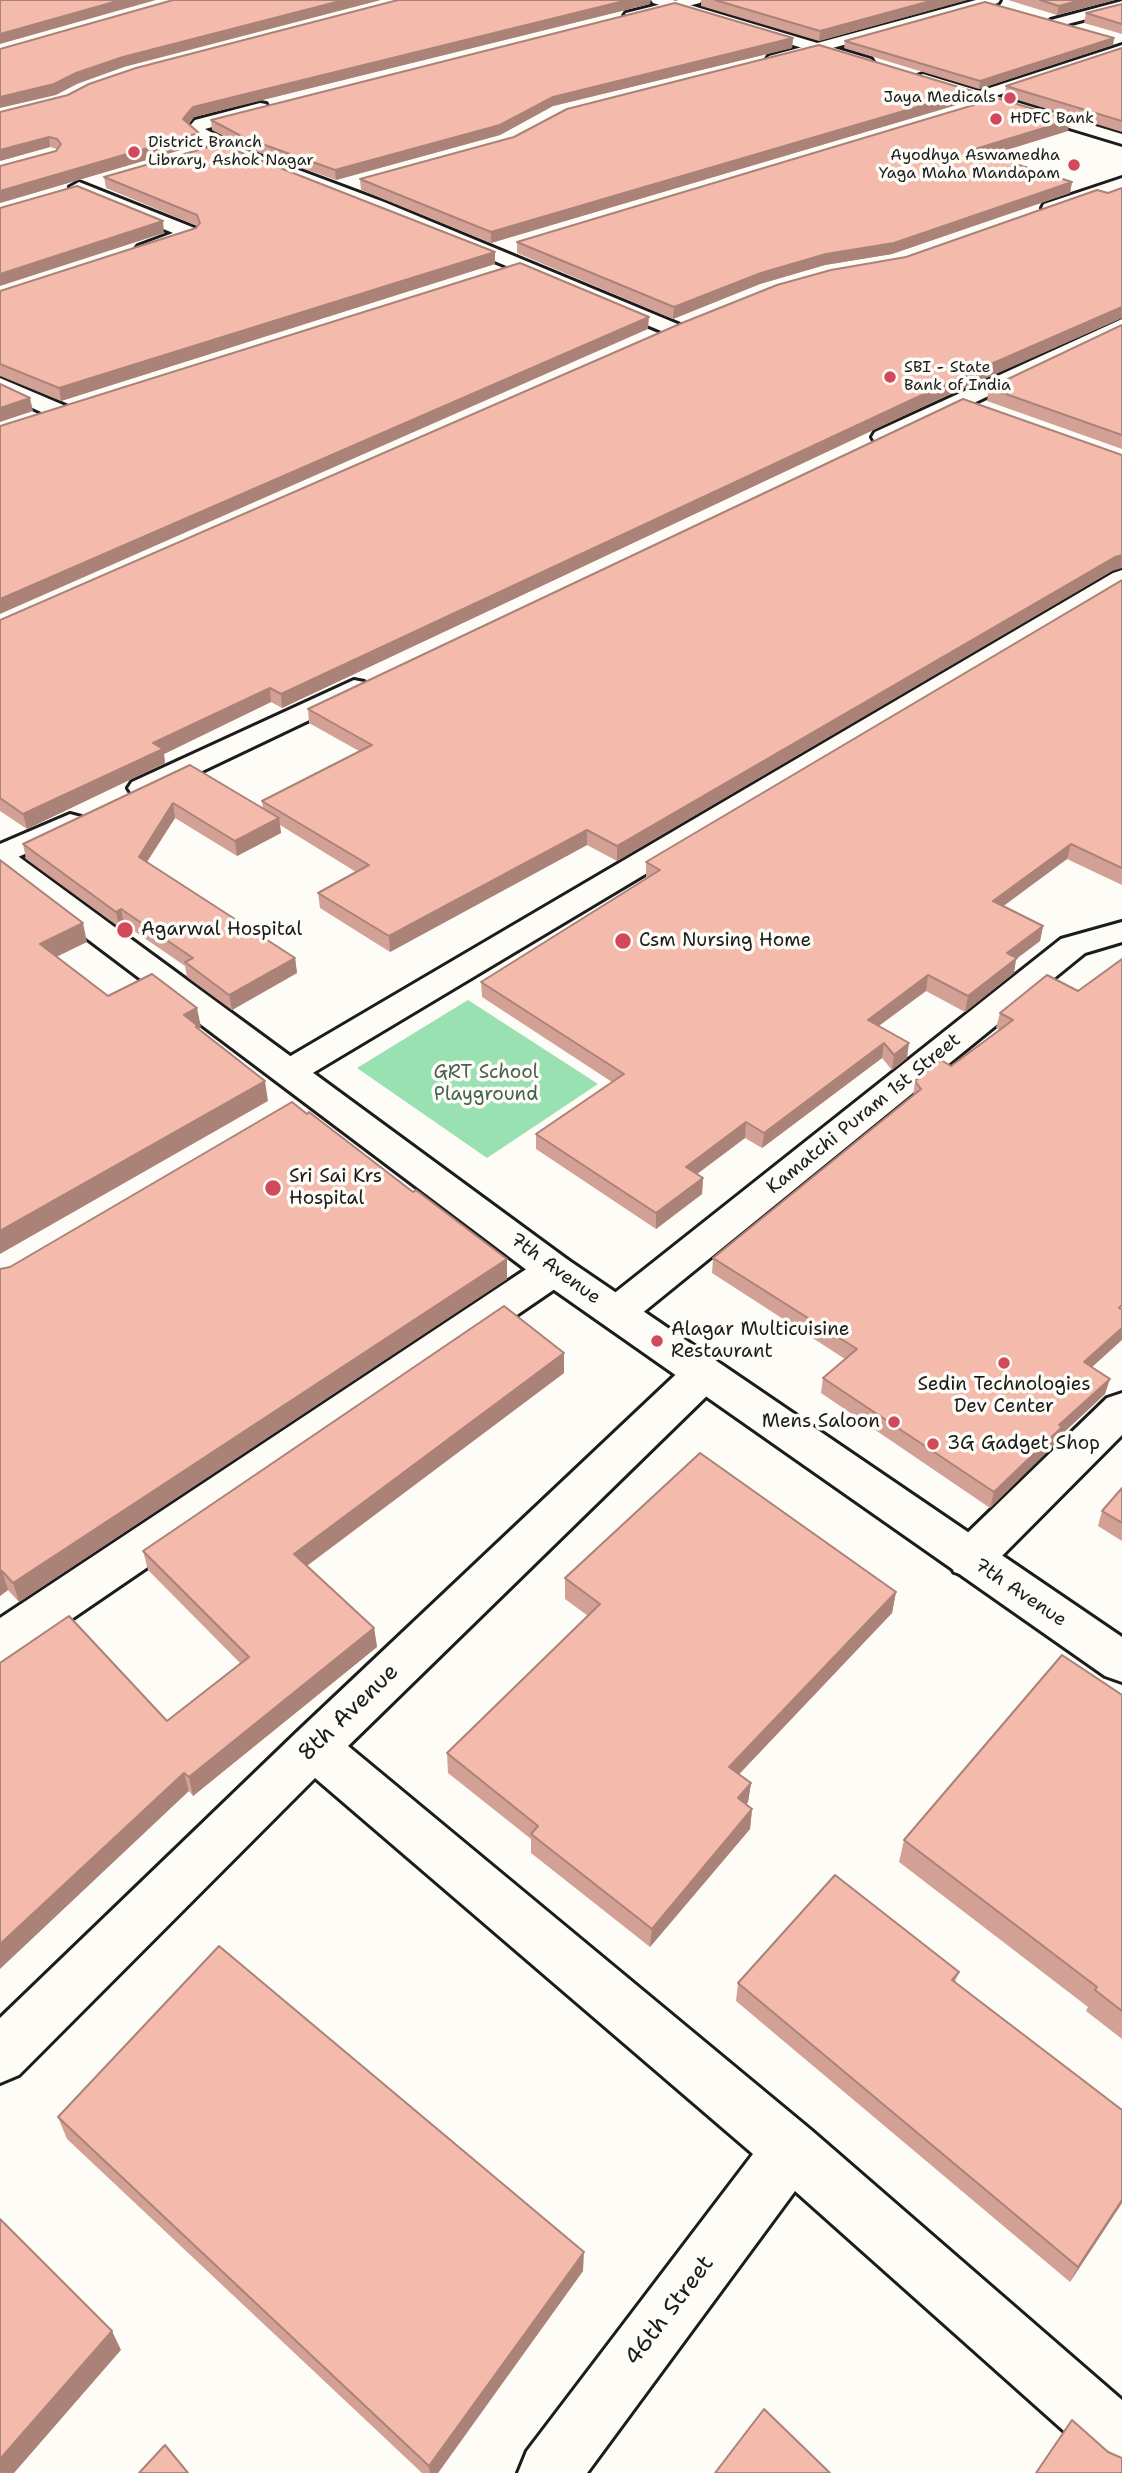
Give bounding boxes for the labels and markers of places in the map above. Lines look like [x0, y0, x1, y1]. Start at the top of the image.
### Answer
place label: Jaya Medicals [883, 88, 996, 108]
marker: Jaya Medicals [1002, 90, 1018, 106]
place label: HDFC Bank [1010, 109, 1094, 129]
marker: HDFC Bank [988, 111, 1004, 127]
place label: District Branch Library, Ashok Nagar [148, 133, 314, 171]
marker: District Branch Library, Ashok Nagar [126, 144, 142, 160]
place label: Ayodhya Aswamedha Yaga Maha Mandapam [879, 146, 1060, 184]
marker: Ayodhya Aswamedha Yaga Maha Mandapam [1066, 157, 1082, 173]
place label: SBI - State Bank of India [904, 358, 1011, 396]
marker: SBI - State Bank of India [882, 369, 898, 385]
place label: Agarwal Hospital [141, 919, 302, 941]
marker: Agarwal Hospital [115, 920, 135, 940]
place label: Csm Nursing Home [639, 930, 811, 952]
marker: Csm Nursing Home [613, 931, 633, 951]
place label: Sri Sai Krs Hospital [289, 1166, 382, 1210]
marker: Sri Sai Krs Hospital [263, 1178, 283, 1198]
place label: Alagar Multicuisine Restaurant [671, 1319, 850, 1363]
marker: Alagar Multicuisine Restaurant [649, 1333, 665, 1349]
marker: Sedin Technologies Dev Center [996, 1355, 1012, 1371]
place label: Sedin Technologies Dev Center [917, 1374, 1091, 1418]
place label: Mens Saloon [762, 1411, 880, 1433]
marker: Mens Saloon [886, 1414, 902, 1430]
place label: 3G Gadget Shop [947, 1433, 1100, 1455]
marker: 3G Gadget Shop [925, 1436, 941, 1452]

